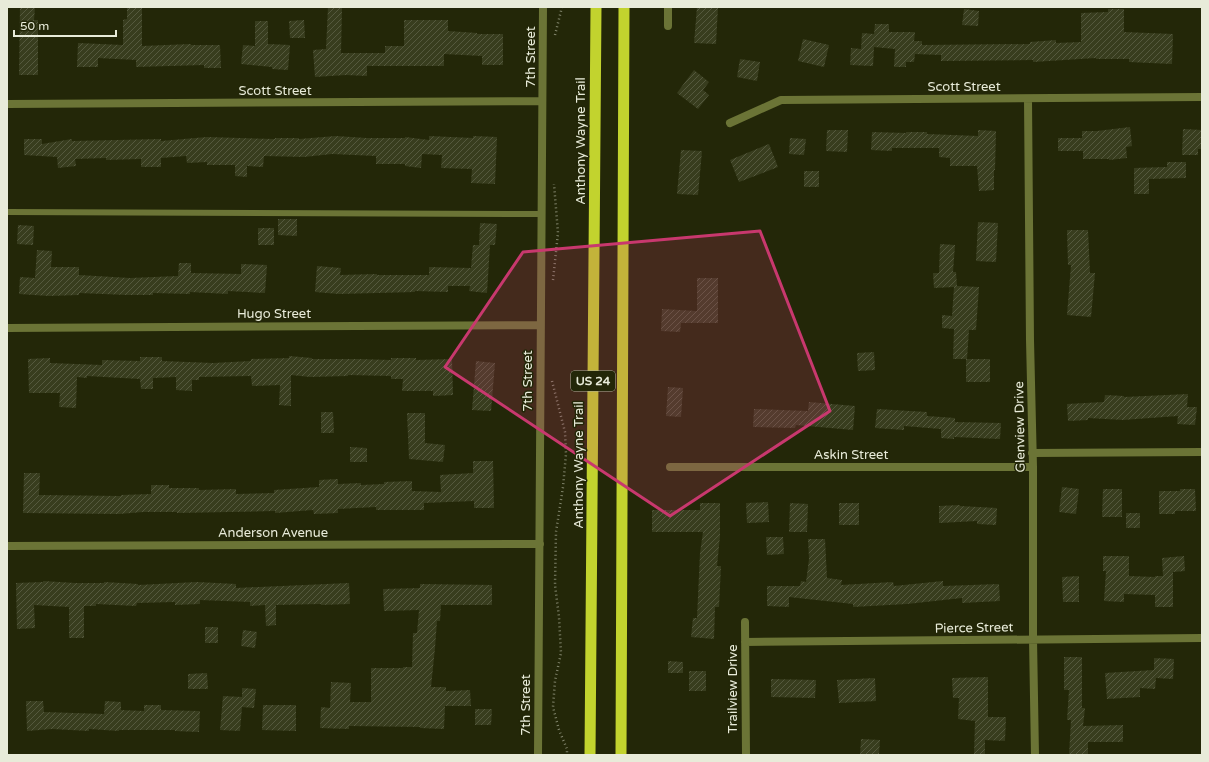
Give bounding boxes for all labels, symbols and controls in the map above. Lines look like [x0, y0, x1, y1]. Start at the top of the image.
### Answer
scale bar [14, 12, 116, 38]
text: 50 m [20, 19, 49, 33]
street label: 7th Street [523, 26, 539, 88]
street label: Anthony Wayne Trail [573, 77, 589, 205]
street label: Scott Street [927, 79, 1001, 95]
street label: Scott Street [238, 83, 312, 99]
street label: Hugo Street [237, 306, 311, 322]
street label: 7th Street [520, 350, 536, 412]
road number: US 24 [571, 371, 615, 391]
street label: Glenview Drive [1011, 381, 1029, 473]
street label: Anthony Wayne Trail [571, 401, 587, 529]
street label: Askin Street [814, 447, 888, 463]
street label: Anderson Avenue [218, 525, 328, 541]
street label: Pierce Street [934, 619, 1014, 637]
street label: Trailview Drive [725, 644, 741, 734]
street label: 7th Street [518, 674, 534, 736]

